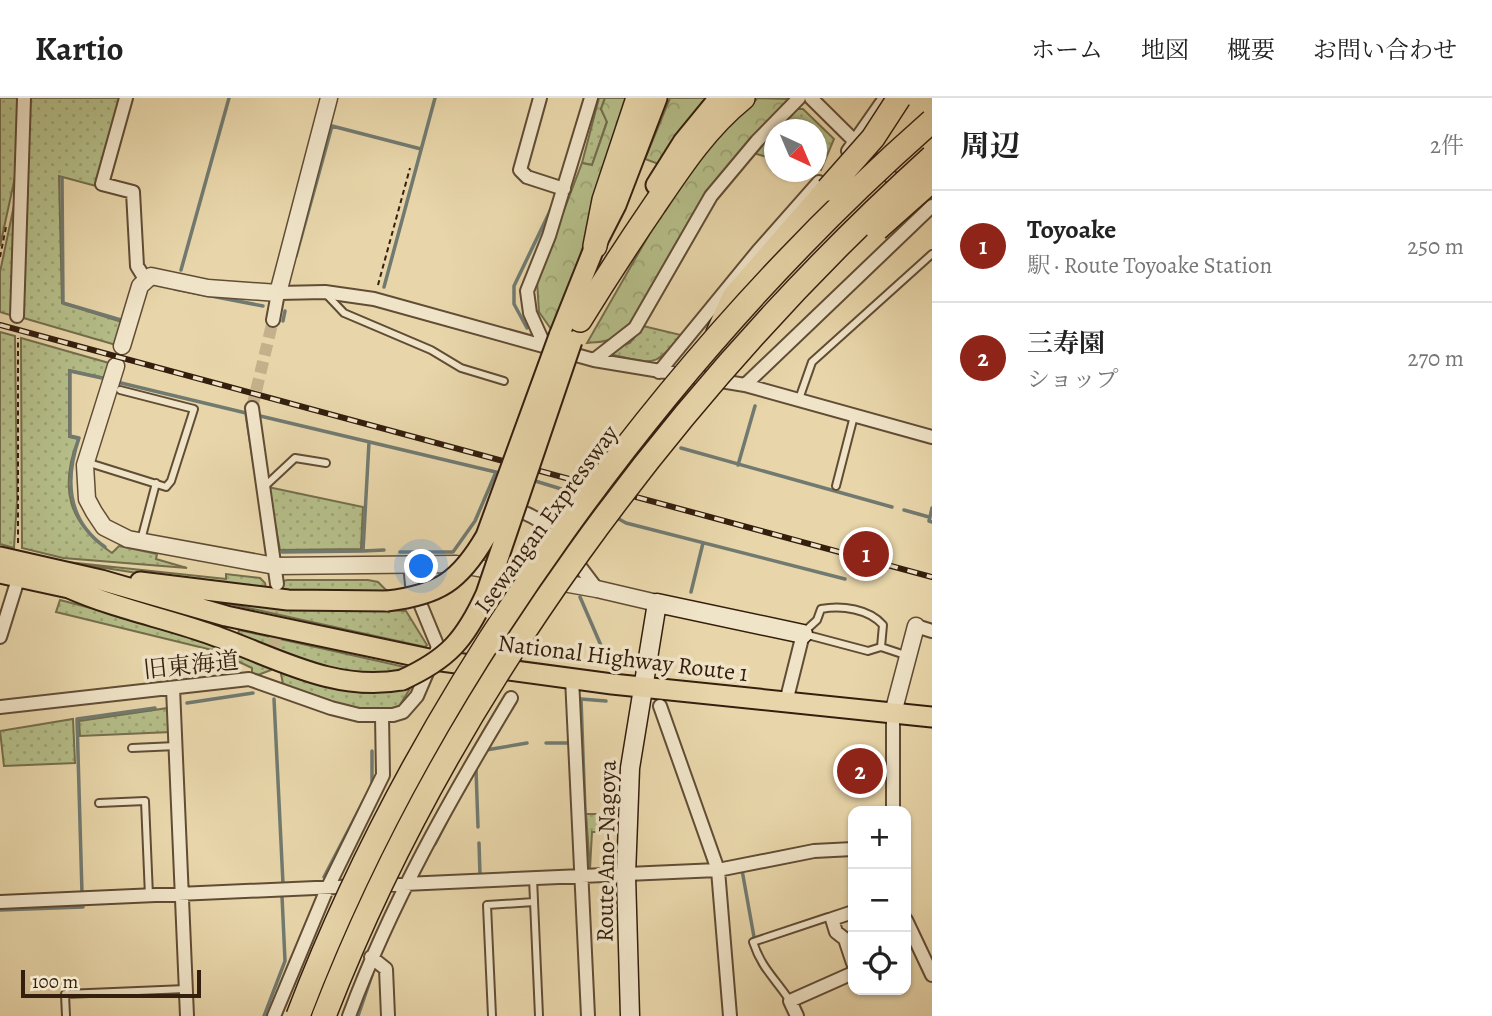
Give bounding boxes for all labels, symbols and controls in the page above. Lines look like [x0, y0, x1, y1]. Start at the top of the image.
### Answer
text: Kartio [35, 26, 123, 71]
text: ホーム [1031, 34, 1103, 66]
text: 地図 [1141, 34, 1189, 66]
text: 概要 [1227, 34, 1275, 66]
text: お問い合わせ [1313, 34, 1457, 66]
north arrow [764, 119, 827, 182]
text: 周辺 [960, 126, 1020, 166]
text: 2件 [1430, 130, 1464, 161]
text: Toyoake [1027, 212, 1116, 247]
text: 1 [979, 231, 987, 262]
text: 250 m [1407, 231, 1464, 262]
text: 駅 · Route Toyoake Station [1027, 250, 1272, 281]
text: 三寿園 [1027, 326, 1105, 361]
text: 2 [977, 343, 989, 374]
text: 270 m [1407, 343, 1464, 374]
text: ショップ [1027, 364, 1119, 395]
street label: Isewangan Expressway [467, 418, 625, 620]
pin: 1 [843, 528, 889, 580]
your location [404, 549, 438, 583]
street label: National Highway Route 1 [496, 627, 750, 689]
street label: 旧東海道 [142, 644, 240, 686]
pin: 2 [837, 745, 883, 797]
street label: Route Ano-Nagoya [588, 759, 624, 942]
map controls [848, 806, 911, 995]
button: + [848, 806, 911, 869]
button: − [848, 869, 911, 932]
button: locate [848, 932, 911, 995]
scale bar [21, 967, 201, 999]
text: 100 m [32, 969, 78, 995]

